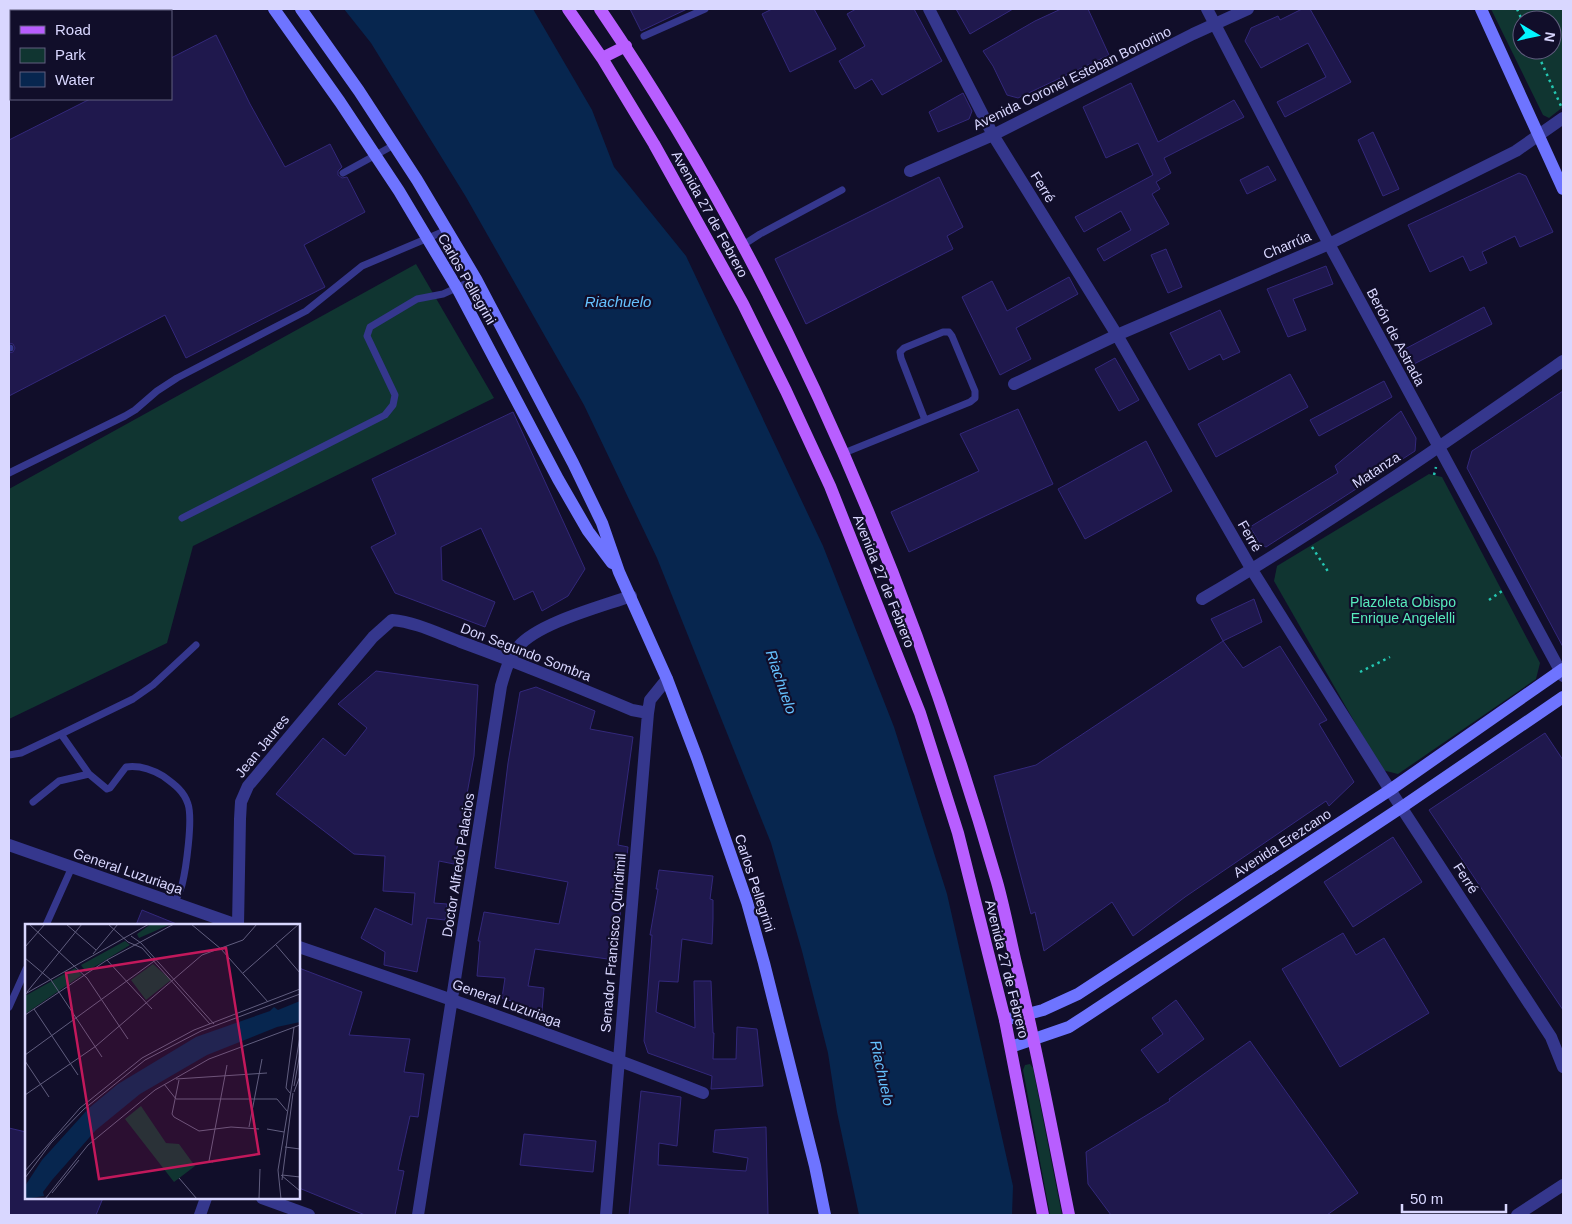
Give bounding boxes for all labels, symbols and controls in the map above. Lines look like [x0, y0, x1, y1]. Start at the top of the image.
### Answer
legend [10, 10, 172, 100]
north arrow [1512, 10, 1562, 60]
text: Road [55, 21, 91, 38]
street label: Avenida Coronel Esteban Bonorino [970, 23, 1174, 133]
text: N [1541, 31, 1559, 43]
text: Park [55, 46, 86, 63]
text: Water [55, 71, 94, 88]
street label: Avenida 27 de Febrero [669, 148, 752, 280]
street label: Ferré [1027, 169, 1059, 206]
street label: Charrúa [1261, 228, 1314, 262]
street label: Carlos Pellegrini [435, 231, 499, 327]
street label: Berón de Astrada [1364, 285, 1429, 389]
water label: Riachuelo [585, 293, 651, 310]
street label: Matanza [1349, 449, 1403, 491]
street label: Avenida 27 de Febrero [850, 512, 918, 650]
street label: Ferré [1235, 518, 1265, 555]
park label: Plazoleta Obispo Enrique Angelelli [1350, 594, 1456, 626]
street label: Don Segundo Sombra [458, 620, 594, 684]
water label: Riachuelo [763, 648, 800, 716]
street label: Jean Jaures [232, 711, 292, 781]
street label: Doctor Alfredo Palacios [439, 792, 477, 938]
street label: Avenida Erezcano [1230, 805, 1334, 881]
street label: Carlos Pellegrini [732, 832, 778, 934]
street label: General Luzuriaga [71, 845, 185, 897]
street label: Senador Francisco Quindimil [597, 853, 629, 1033]
street label: Ferré [1450, 860, 1482, 897]
street label: Avenida 27 de Febrero [982, 898, 1032, 1040]
inset map [25, 924, 300, 1199]
street label: General Luzuriaga [450, 976, 564, 1030]
water label: Riachuelo [867, 1038, 898, 1107]
scale bar [1402, 1182, 1506, 1214]
text: 50 m [1410, 1190, 1443, 1207]

